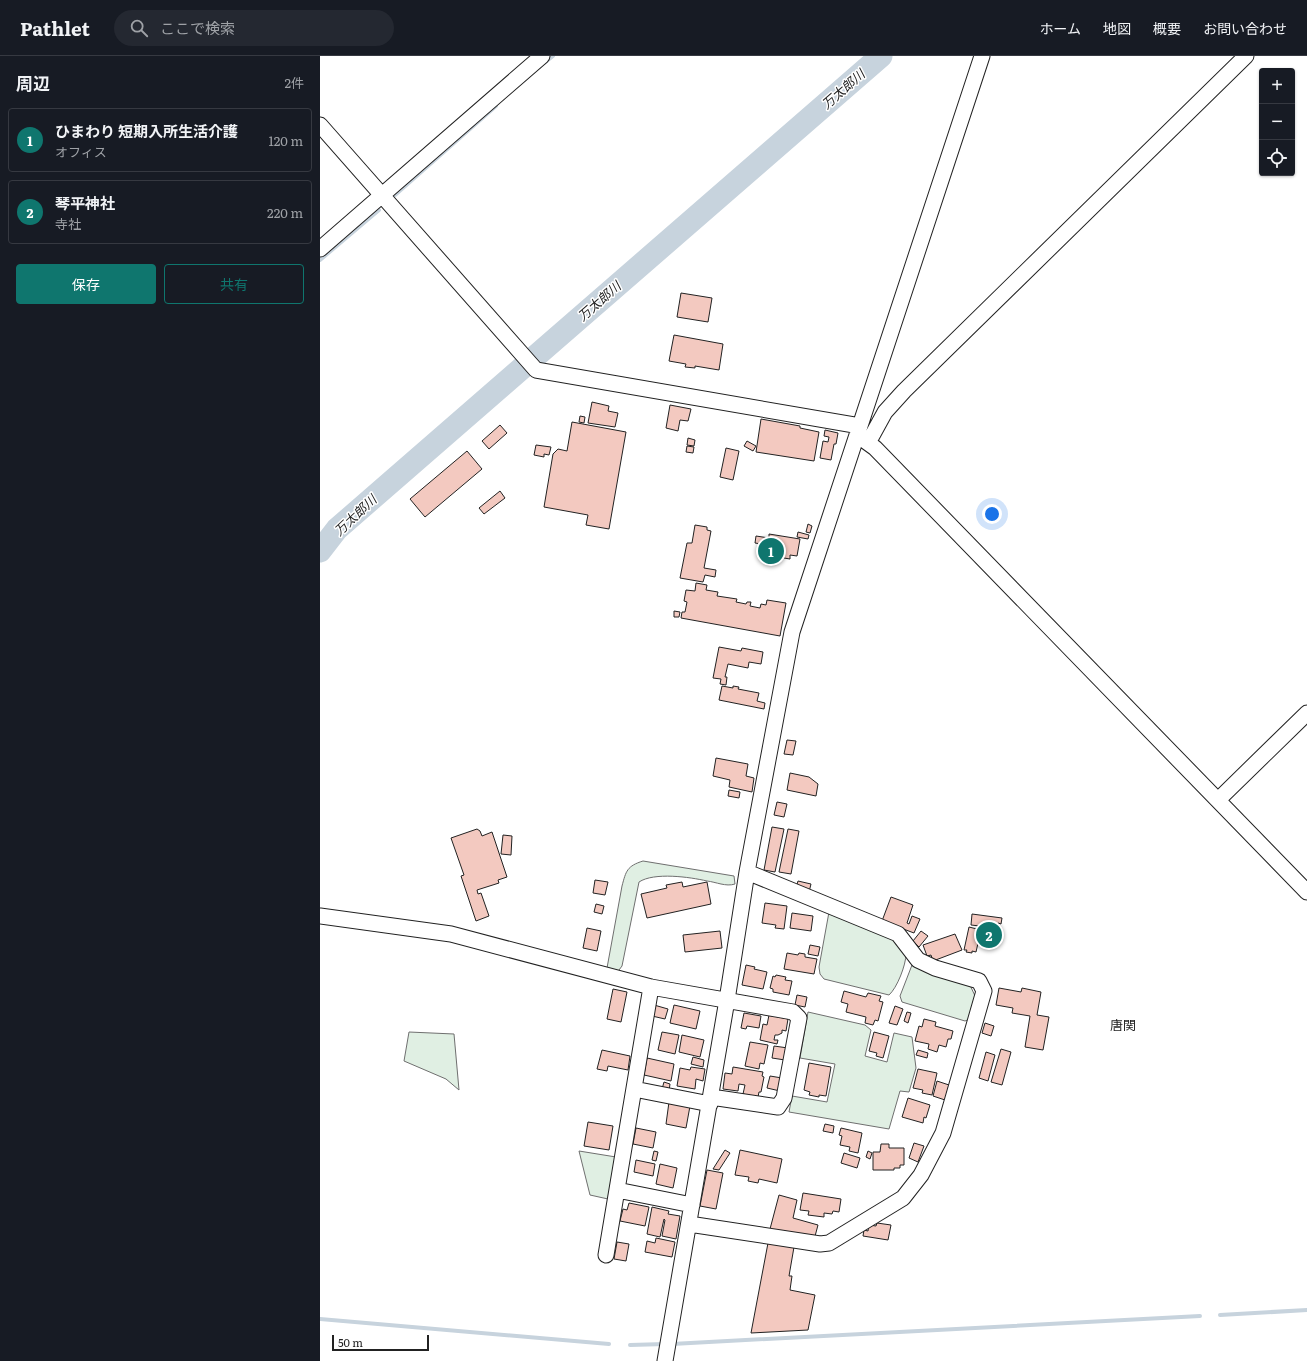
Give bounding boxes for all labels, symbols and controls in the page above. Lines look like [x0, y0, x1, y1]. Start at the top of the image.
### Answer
search box [114, 10, 394, 46]
text: Pathlet [20, 14, 90, 42]
text: ここで検索 [160, 16, 235, 39]
icon: search [128, 17, 150, 39]
text: ホーム [1039, 18, 1081, 38]
text: 地図 [1103, 18, 1131, 38]
text: 概要 [1153, 18, 1181, 38]
text: お問い合わせ [1203, 18, 1287, 38]
water label: 万太郎川 [817, 63, 870, 113]
map controls [1259, 68, 1295, 176]
button: + [1259, 68, 1295, 104]
text: 周辺 [16, 70, 50, 95]
text: 2件 [284, 73, 304, 92]
button: − [1259, 104, 1295, 140]
text: ひまわり 短期入所生活介護 [55, 119, 238, 142]
text: 1 [27, 131, 33, 150]
text: 120 m [268, 131, 303, 150]
button: locate [1259, 140, 1295, 176]
text: オフィス [55, 142, 107, 161]
text: 琴平神社 [55, 191, 115, 214]
text: 2 [27, 203, 33, 222]
text: 220 m [267, 203, 303, 222]
text: 寺社 [55, 214, 81, 233]
button: 保存 [16, 264, 156, 304]
button: 共有 [164, 264, 304, 304]
water label: 万太郎川 [573, 275, 626, 325]
water label: 万太郎川 [329, 489, 382, 539]
your location [982, 504, 1002, 524]
pin: 1 [758, 536, 784, 566]
pin: 2 [976, 920, 1002, 950]
district label: 唐関 [1110, 1015, 1136, 1034]
scale bar [332, 1333, 429, 1352]
text: 50 m [338, 1334, 363, 1350]

